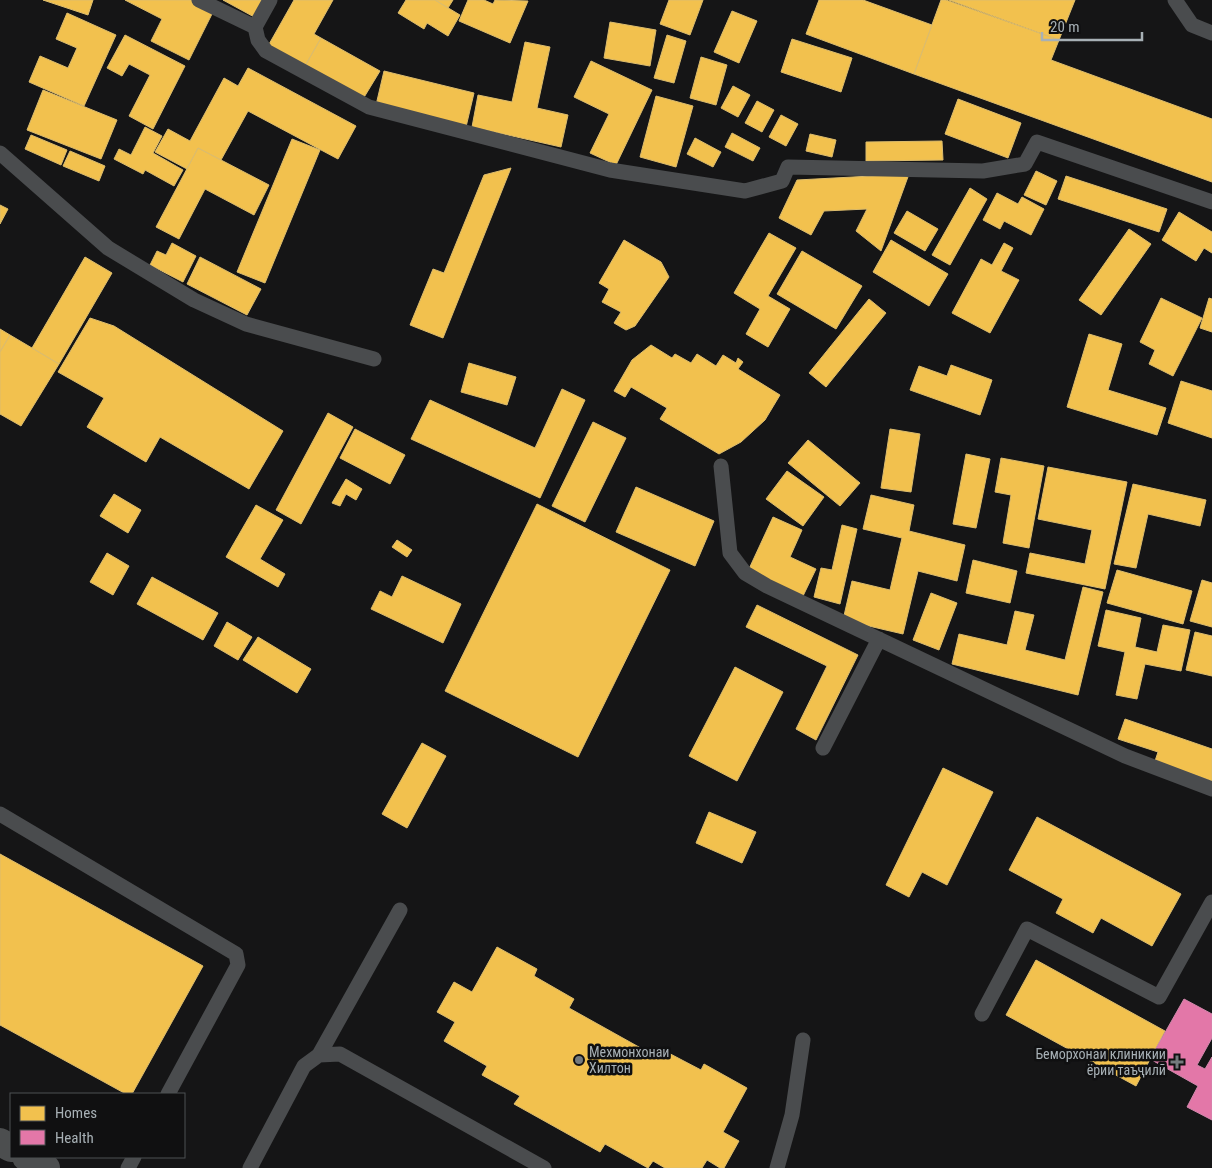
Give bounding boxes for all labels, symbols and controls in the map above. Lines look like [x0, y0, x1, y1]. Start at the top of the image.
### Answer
scale bar [1042, 10, 1142, 42]
text: 20 m [1050, 18, 1080, 36]
place label: Мехмонхонаи Хилтон [589, 1044, 669, 1076]
place label: Беморхонаи клиникии ёрии таъҷилӣ [1035, 1046, 1166, 1078]
marker: Мехмонхонаи Хилтон [573, 1054, 585, 1066]
marker: Беморхонаи клиникии ёрии таъҷилӣ [1170, 1055, 1184, 1069]
legend [10, 1093, 185, 1158]
text: Homes [55, 1104, 97, 1122]
text: Health [55, 1129, 94, 1147]

